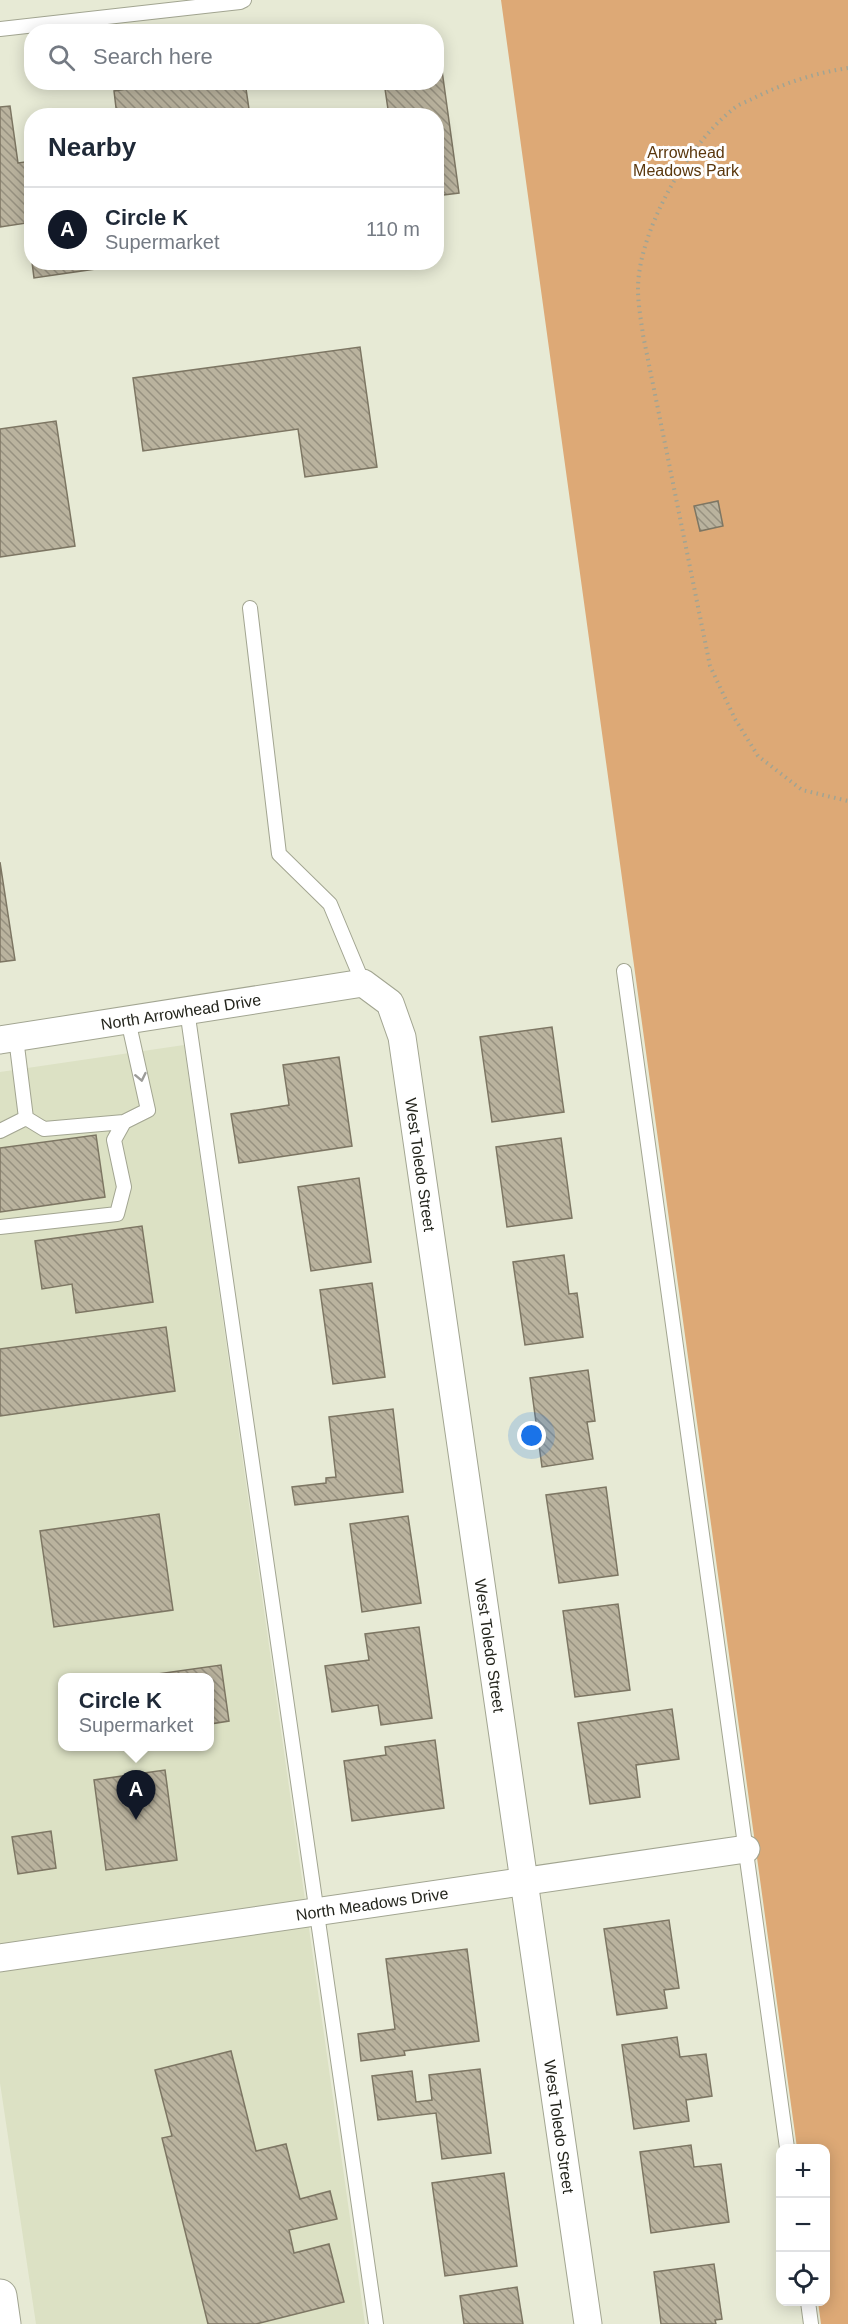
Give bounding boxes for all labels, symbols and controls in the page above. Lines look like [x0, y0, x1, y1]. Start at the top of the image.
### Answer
search box [24, 24, 444, 90]
icon: search [45, 41, 78, 74]
text: Search here [93, 44, 213, 69]
text: Nearby [48, 132, 136, 162]
park label: Arrowhead Meadows Park [633, 144, 740, 179]
text: Circle K [105, 205, 188, 230]
text: A [60, 218, 75, 240]
text: 110 m [366, 218, 420, 240]
text: Supermarket [105, 231, 220, 253]
street label: North Arrowhead Drive [100, 991, 262, 1033]
one-way arrow [133, 1072, 146, 1082]
street label: West Toledo Street [402, 1097, 438, 1233]
your location [517, 1421, 546, 1450]
street label: West Toledo Street [471, 1578, 508, 1714]
popup [58, 1673, 214, 1751]
text: Circle K [79, 1688, 162, 1713]
text: Supermarket [79, 1714, 193, 1736]
pin: A [116, 1770, 156, 1820]
street label: North Meadows Drive [295, 1885, 450, 1924]
street label: West Toledo Street [541, 2059, 577, 2195]
map controls [776, 2144, 830, 2306]
button: + [776, 2144, 830, 2198]
button: − [776, 2198, 830, 2252]
button: locate [776, 2252, 830, 2306]

